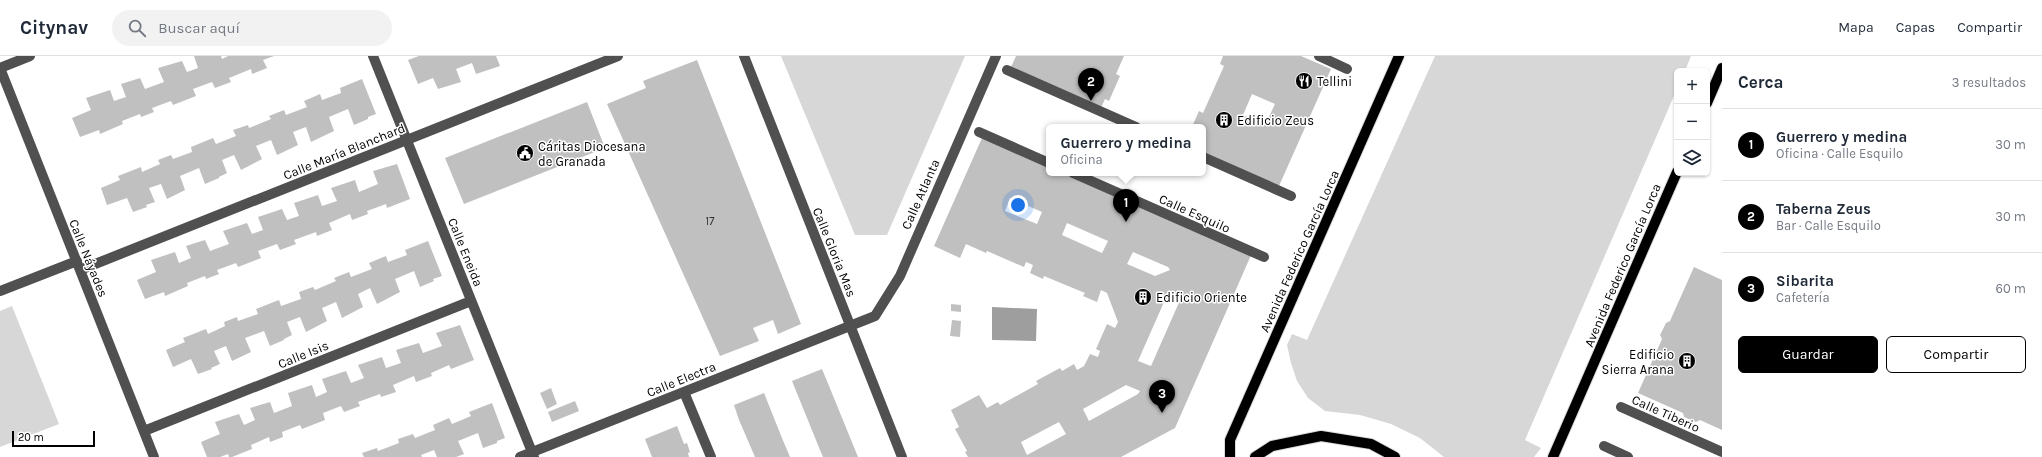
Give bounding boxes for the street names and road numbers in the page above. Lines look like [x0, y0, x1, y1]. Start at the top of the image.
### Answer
street label: Calle María Blanchard [281, 120, 407, 183]
street label: Calle Atlanta [898, 157, 943, 232]
street label: Avenida Federico García Lorca [1257, 168, 1342, 335]
street label: Avenida Federico García Lorca [1581, 181, 1664, 349]
street label: Calle Esquilo [1156, 191, 1233, 237]
street label: Calle Gloria Mas [810, 205, 859, 299]
street label: Calle Eneida [445, 216, 486, 289]
street label: Calle Náyades [66, 217, 111, 299]
street label: Calle Isis [276, 337, 331, 371]
street label: Calle Electra [644, 359, 718, 400]
street label: Calle Tiberio [1630, 392, 1702, 435]

